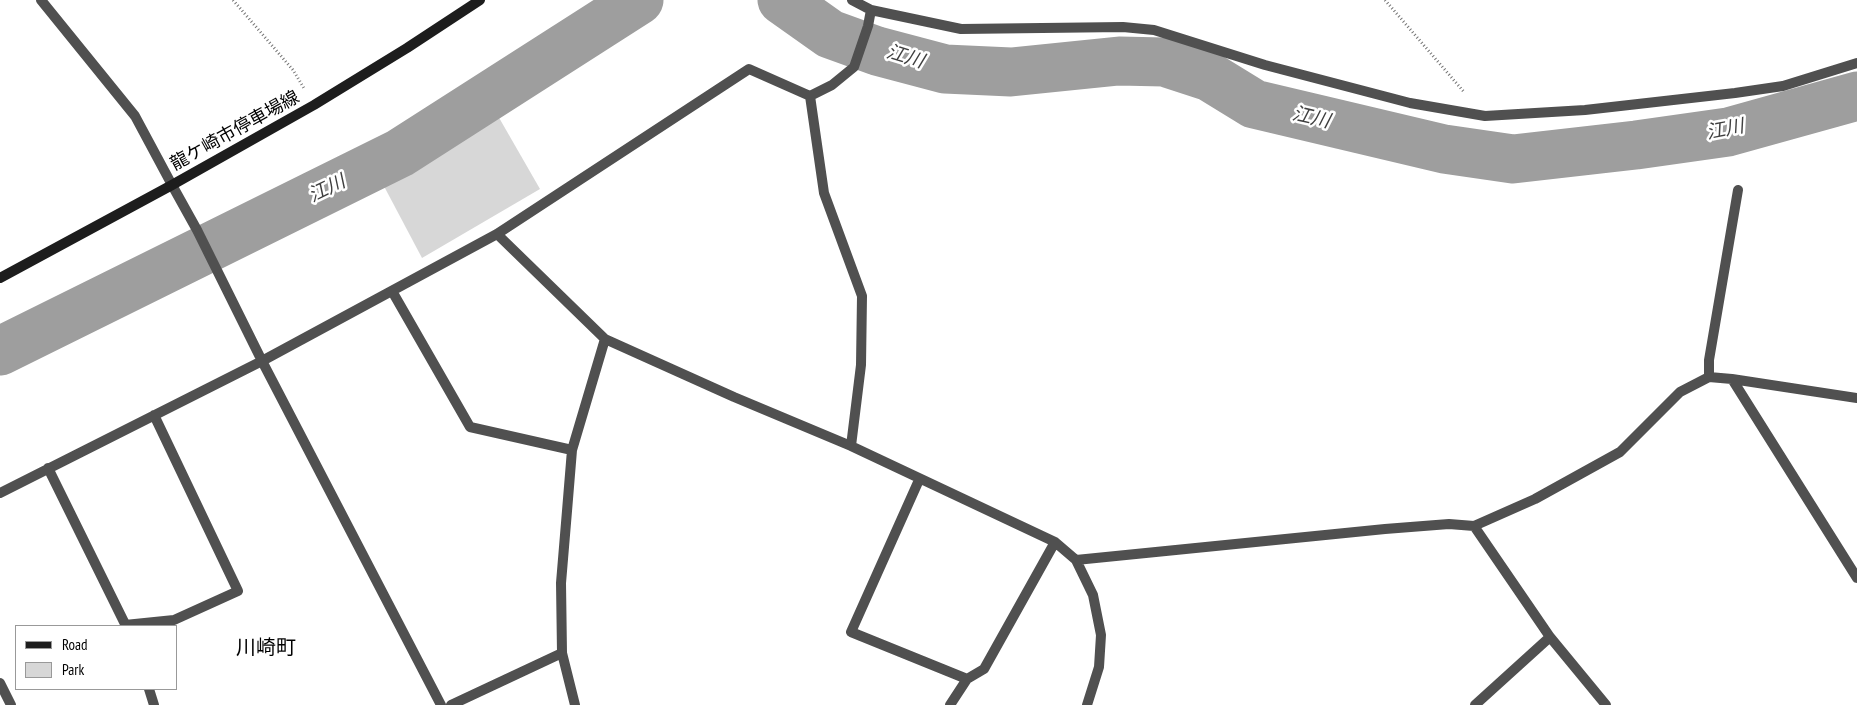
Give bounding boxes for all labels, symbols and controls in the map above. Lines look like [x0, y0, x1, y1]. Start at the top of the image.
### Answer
water label: 江川 [883, 41, 927, 73]
street label: 龍ケ崎市停車場線 [167, 87, 303, 175]
water label: 江川 [1290, 103, 1332, 133]
water label: 江川 [1704, 115, 1746, 145]
water label: 江川 [305, 170, 349, 208]
legend [15, 625, 178, 690]
text: Road [62, 635, 88, 654]
district label: 川崎町 [236, 636, 296, 660]
text: Park [62, 660, 84, 679]

